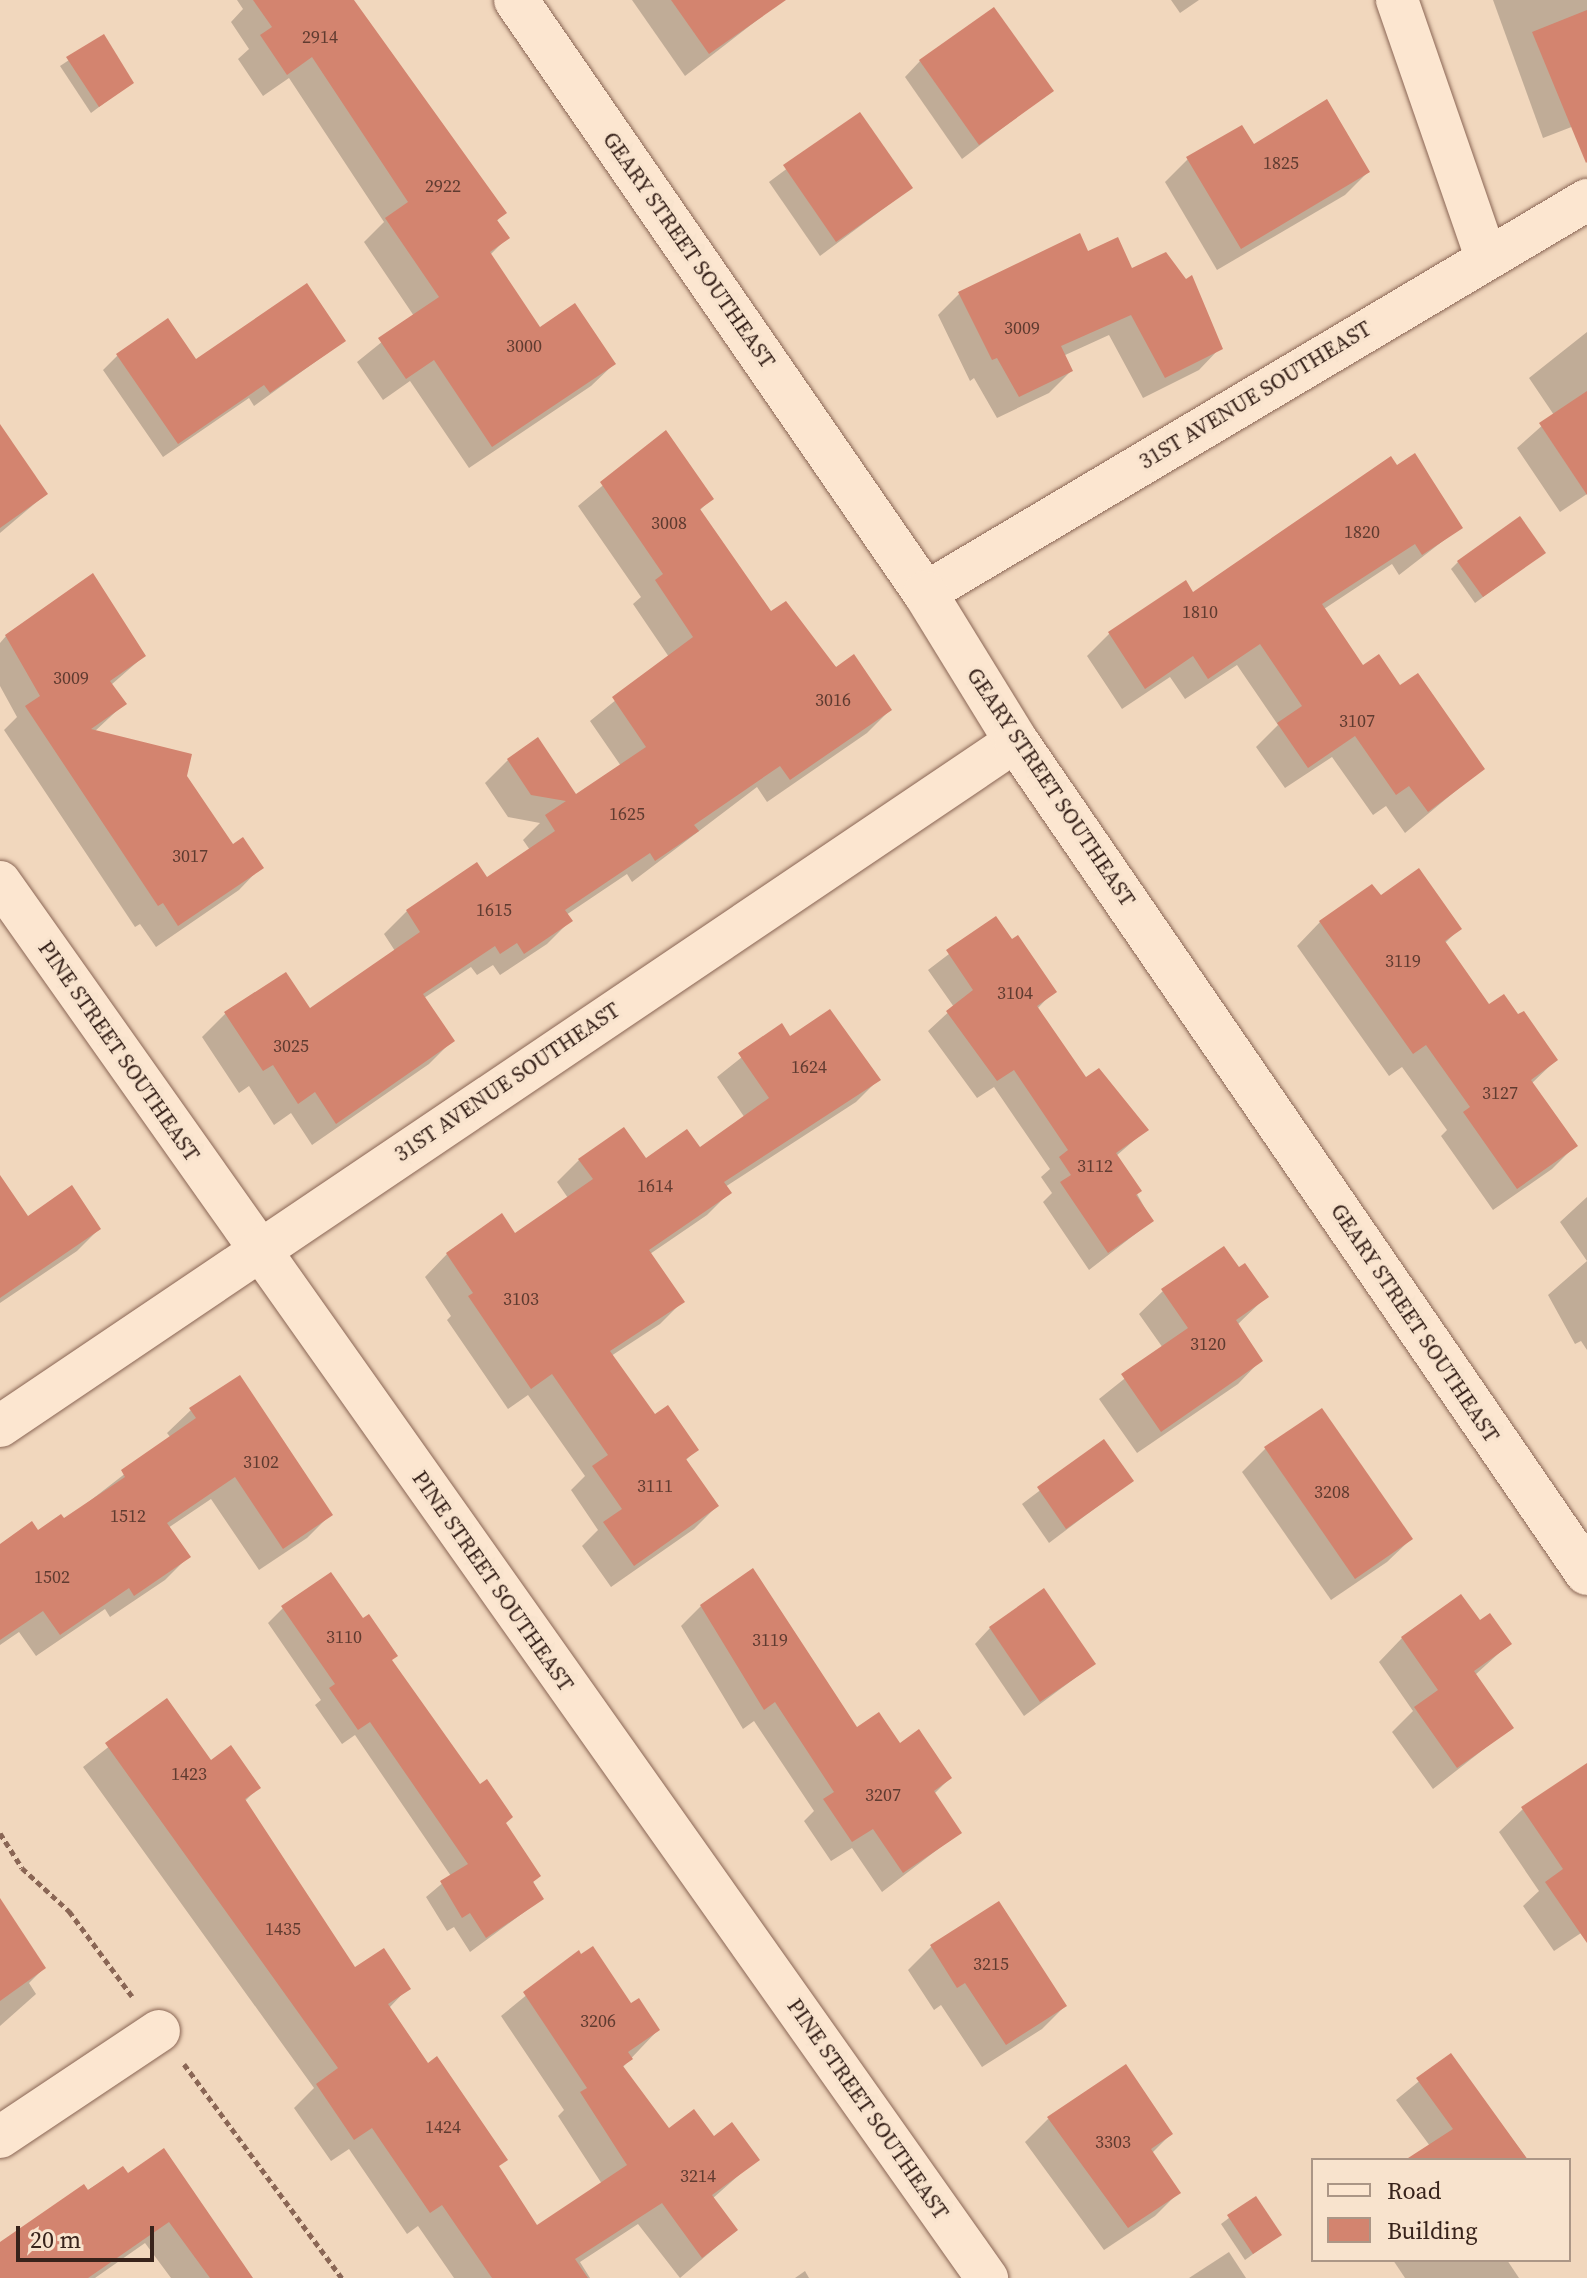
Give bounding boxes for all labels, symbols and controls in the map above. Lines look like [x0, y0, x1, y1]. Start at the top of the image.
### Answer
house number: 2914 [302, 26, 338, 48]
street label: GEARY STREET SOUTHEAST [597, 126, 781, 374]
house number: 1825 [1263, 152, 1299, 174]
house number: 2922 [425, 175, 461, 197]
street label: 31ST AVENUE SOUTHEAST [1134, 315, 1376, 475]
house number: 3009 [1004, 317, 1040, 339]
house number: 3000 [506, 335, 542, 357]
house number: 3008 [651, 512, 687, 534]
house number: 1820 [1344, 521, 1380, 543]
house number: 1810 [1182, 601, 1218, 623]
street label: GEARY STREET SOUTHEAST [961, 662, 1141, 912]
house number: 3009 [53, 667, 89, 689]
house number: 3016 [815, 689, 851, 711]
house number: 3107 [1339, 710, 1375, 732]
house number: 1625 [609, 803, 645, 825]
house number: 3017 [172, 845, 208, 867]
house number: 1615 [476, 899, 512, 921]
street label: PINE STREET SOUTHEAST [33, 935, 205, 1167]
house number: 3119 [1385, 950, 1421, 972]
house number: 3104 [997, 982, 1033, 1004]
street label: 31ST AVENUE SOUTHEAST [389, 997, 625, 1167]
house number: 3025 [273, 1035, 309, 1057]
house number: 1624 [791, 1056, 827, 1078]
house number: 3127 [1482, 1082, 1518, 1104]
house number: 3112 [1077, 1155, 1113, 1177]
house number: 1614 [637, 1175, 673, 1197]
street label: GEARY STREET SOUTHEAST [1325, 1198, 1505, 1448]
house number: 3103 [503, 1288, 539, 1310]
house number: 3120 [1190, 1333, 1226, 1355]
house number: 3102 [243, 1451, 279, 1473]
street label: PINE STREET SOUTHEAST [407, 1465, 579, 1697]
house number: 3111 [637, 1475, 673, 1497]
house number: 3208 [1314, 1481, 1350, 1503]
house number: 1512 [110, 1505, 146, 1527]
house number: 1502 [34, 1566, 70, 1588]
house number: 3110 [326, 1626, 362, 1648]
house number: 3119 [752, 1629, 788, 1651]
house number: 1423 [171, 1763, 207, 1785]
house number: 3207 [865, 1784, 901, 1806]
house number: 1435 [265, 1918, 301, 1940]
house number: 3215 [973, 1953, 1009, 1975]
street label: PINE STREET SOUTHEAST [782, 1993, 954, 2225]
house number: 3206 [580, 2010, 616, 2032]
house number: 1424 [425, 2116, 461, 2138]
house number: 3303 [1095, 2131, 1131, 2153]
legend [1311, 2158, 1571, 2262]
house number: 3214 [680, 2165, 716, 2187]
text: Road [1387, 2174, 1441, 2207]
scale bar [20, 2210, 158, 2260]
text: Building [1387, 2214, 1478, 2247]
text: 20 m [30, 2223, 81, 2256]

